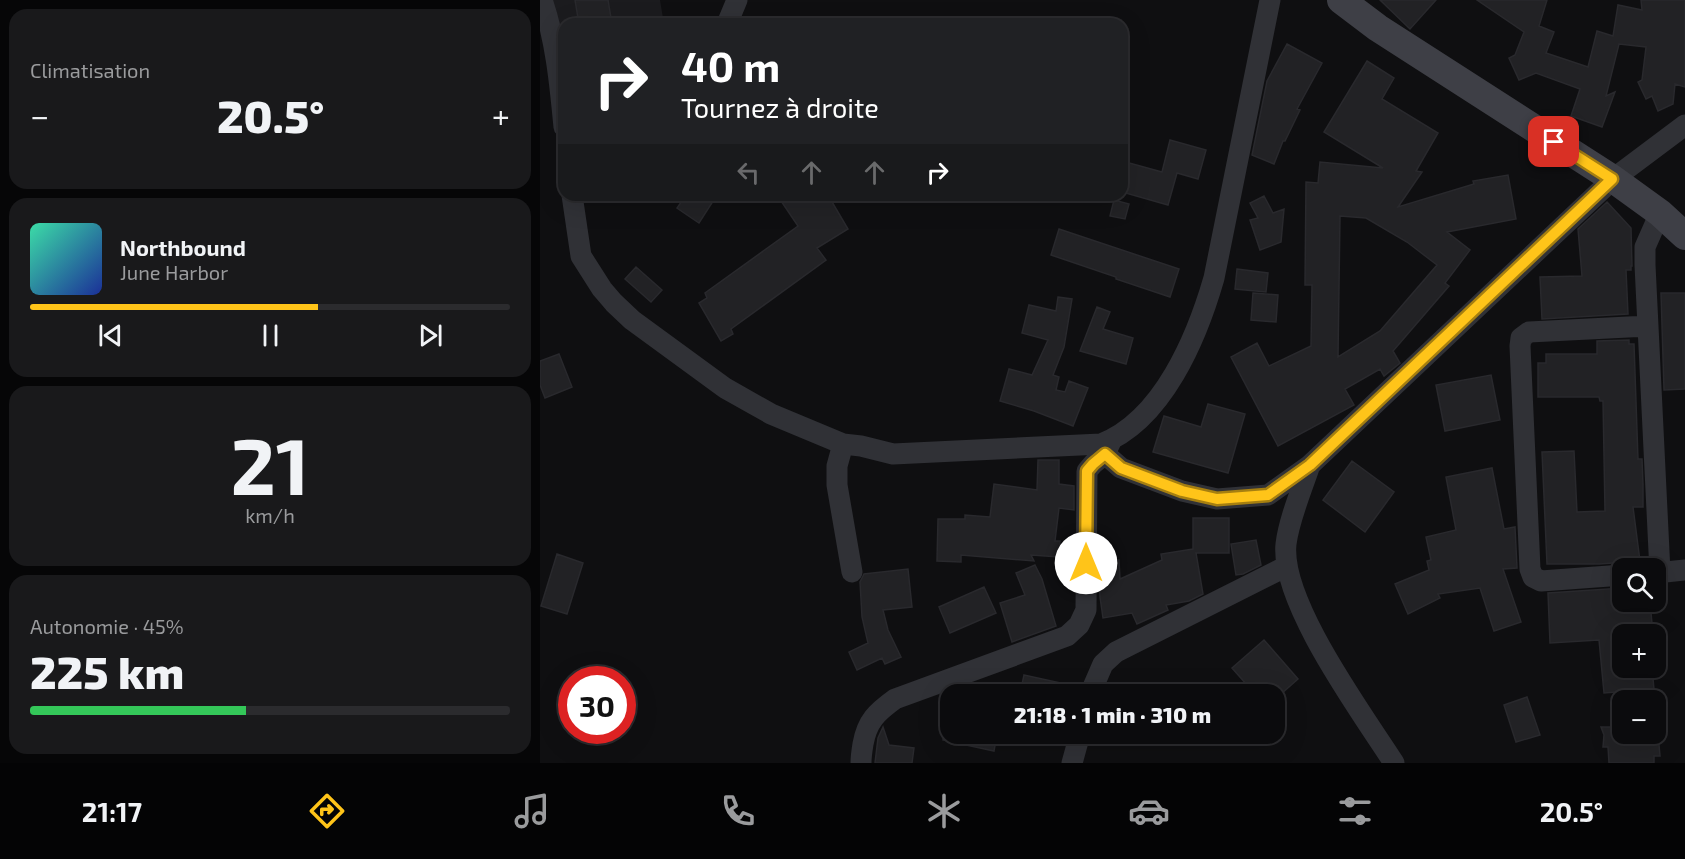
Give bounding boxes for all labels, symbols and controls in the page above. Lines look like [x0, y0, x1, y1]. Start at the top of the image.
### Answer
text: 40 m [681, 40, 780, 90]
icon: right [582, 42, 660, 120]
text: Climatisation [30, 58, 150, 82]
text: 20.5° [217, 88, 324, 142]
text: Tournez à droite [681, 91, 879, 123]
text: − [30, 95, 49, 135]
text: + [492, 95, 510, 135]
pin [1528, 116, 1579, 167]
icon: arrive [1537, 125, 1570, 158]
icon: left [732, 156, 765, 189]
icon: ahead [795, 156, 828, 189]
icon: ahead [858, 156, 891, 189]
icon: right [921, 156, 954, 189]
text: Northbound [120, 234, 246, 260]
text: June Harbor [120, 260, 228, 284]
icon: previous [94, 319, 127, 352]
icon: pause [254, 319, 287, 352]
icon: next [414, 319, 447, 352]
text: 21 [230, 417, 310, 511]
text: km/h [245, 503, 295, 527]
position arrow [1054, 531, 1118, 595]
map controls [1612, 558, 1666, 744]
button: search [1612, 558, 1666, 612]
text: Autonomie · 45% [30, 614, 184, 638]
button: + [1612, 624, 1666, 678]
text: 225 km [30, 644, 184, 698]
speed limit sign: 30 [558, 666, 636, 744]
button: − [1612, 690, 1666, 744]
text: 21:18 · 1 min · 310 m [1014, 701, 1211, 727]
icon: directions [306, 790, 348, 832]
icon: music [511, 790, 553, 832]
icon: phone [717, 790, 759, 832]
icon: climate [923, 790, 965, 832]
icon: car [1128, 790, 1170, 832]
icon: filters [1334, 790, 1376, 832]
text: 21:17 [82, 795, 142, 827]
text: 20.5° [1540, 795, 1603, 827]

